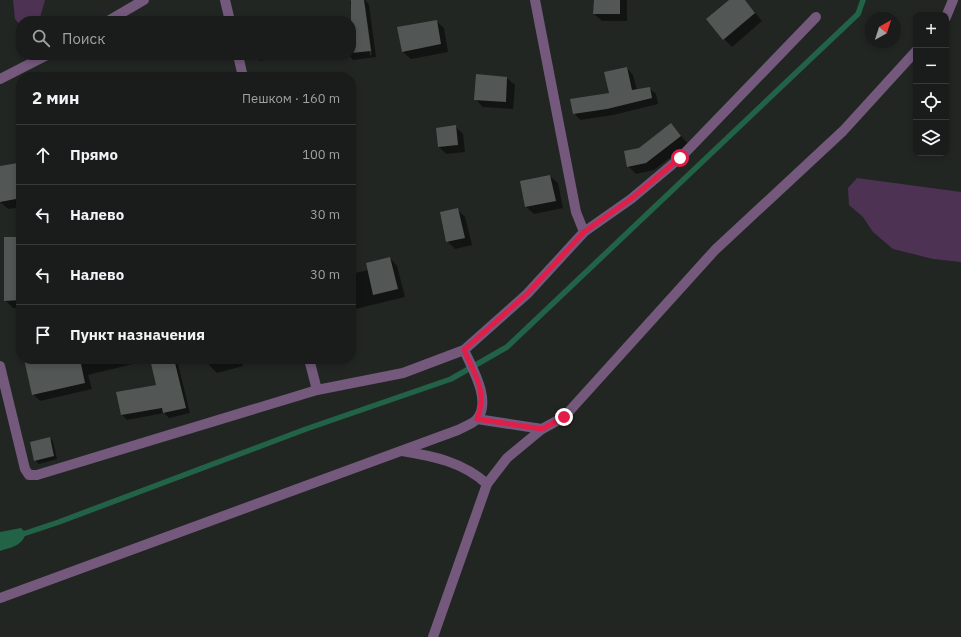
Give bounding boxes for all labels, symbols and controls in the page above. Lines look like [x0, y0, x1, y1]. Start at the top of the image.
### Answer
north arrow [865, 12, 901, 48]
map controls [913, 12, 949, 156]
button: + [913, 12, 949, 48]
search box [16, 16, 356, 60]
icon: search [30, 27, 52, 49]
text: Поиск [62, 29, 105, 48]
button: − [913, 48, 949, 84]
button: locate [913, 84, 949, 120]
text: 2 мин [32, 87, 79, 109]
text: Пешком · 160 m [242, 90, 340, 107]
button: layers [913, 120, 949, 156]
icon: ahead [32, 144, 54, 166]
text: Прямо [70, 145, 118, 164]
text: 100 m [302, 146, 340, 163]
route start [671, 149, 689, 167]
icon: left [32, 204, 54, 226]
text: Налево [70, 205, 124, 224]
text: 30 m [310, 206, 340, 223]
icon: left [32, 264, 54, 286]
text: Налево [70, 265, 124, 284]
text: 30 m [310, 266, 340, 283]
icon: arrive [32, 324, 54, 346]
text: Пункт назначения [70, 325, 205, 344]
route end [555, 408, 573, 426]

